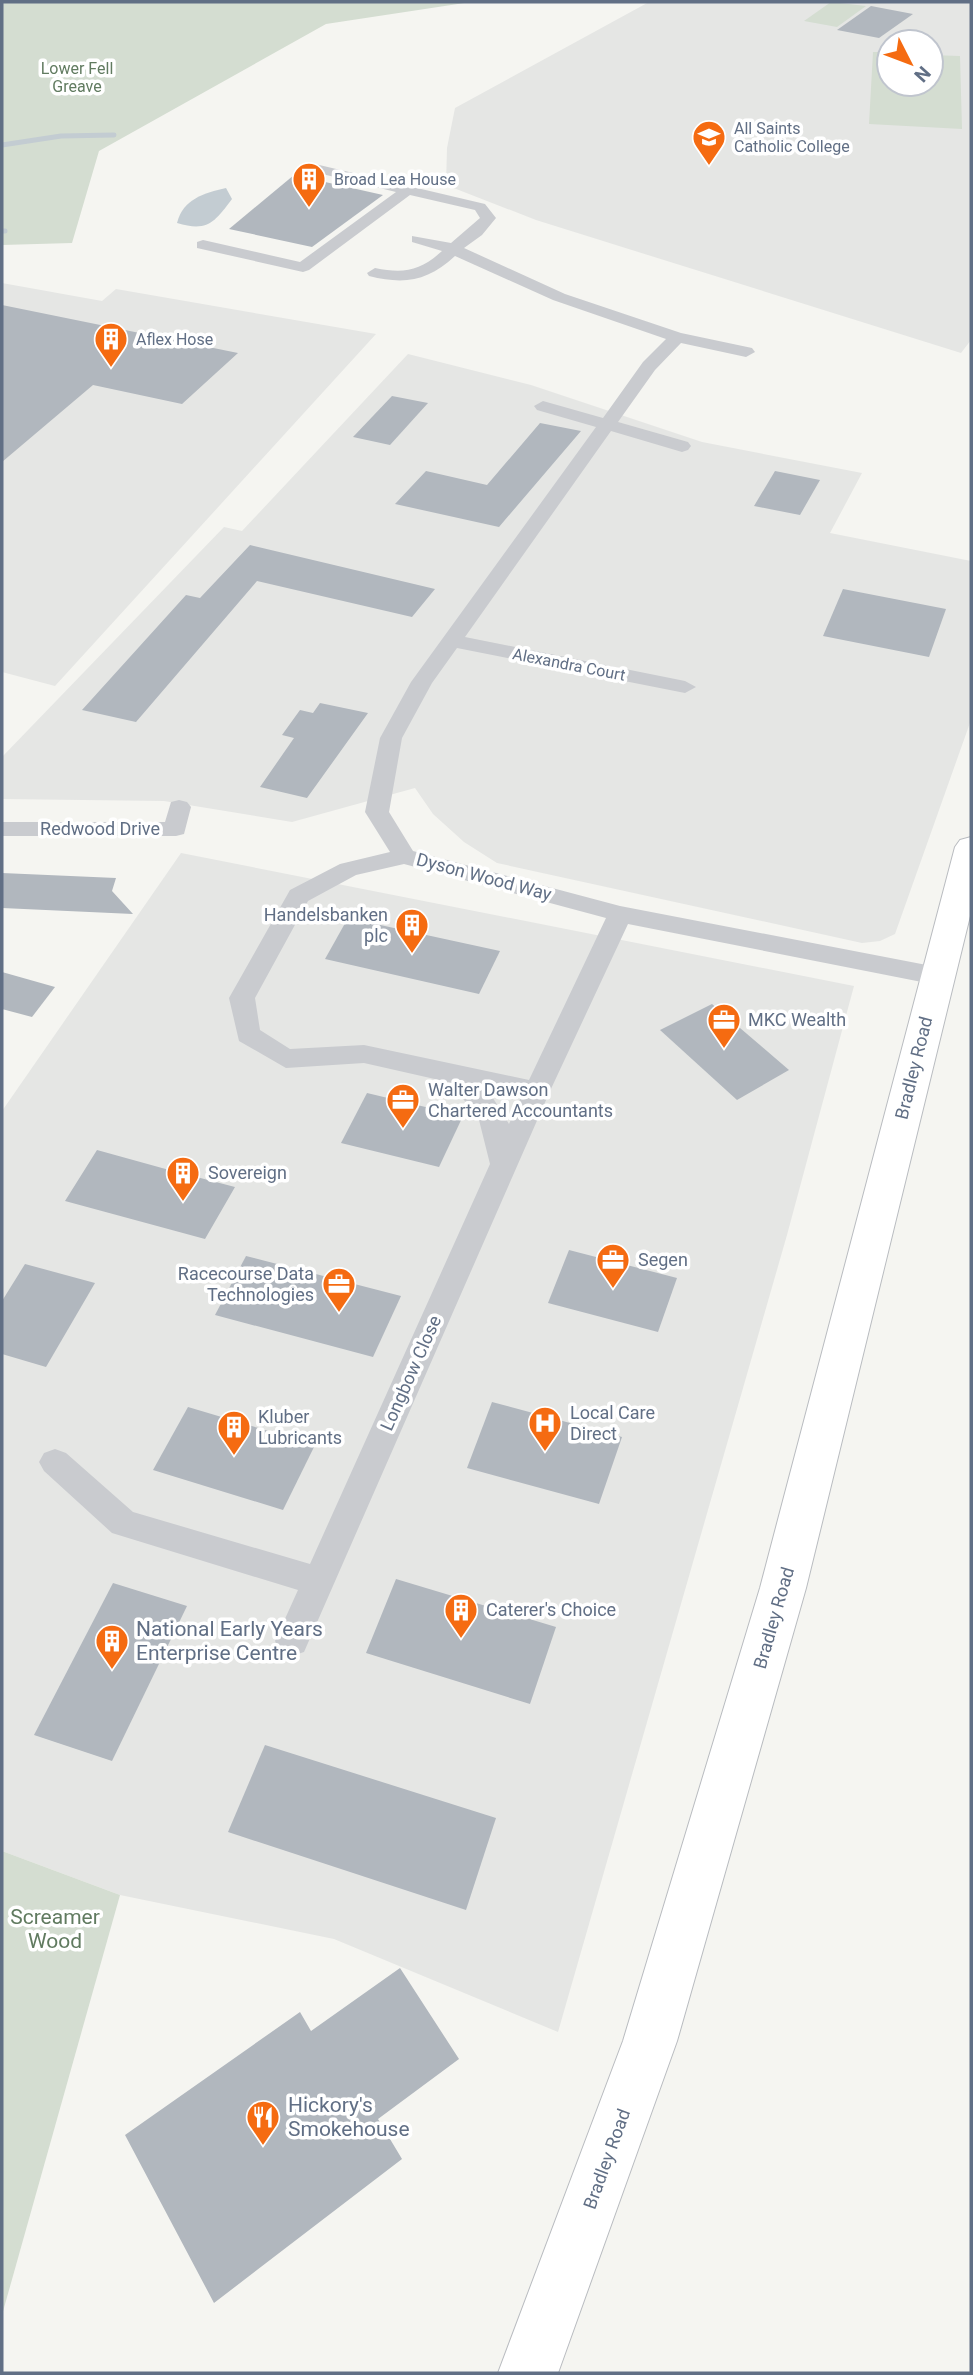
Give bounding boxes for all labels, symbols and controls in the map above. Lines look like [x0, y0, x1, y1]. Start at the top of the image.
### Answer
north arrow [875, 28, 945, 98]
park label: Lower Fell Greave [41, 59, 113, 96]
text: N [909, 61, 935, 87]
school or university icon: All Saints Catholic College [690, 118, 728, 167]
place label: All Saints Catholic College [734, 119, 850, 156]
building icon: Broad Lea House [290, 160, 328, 209]
place label: Broad Lea House [334, 170, 456, 189]
building icon: Aflex Hose [92, 320, 130, 369]
place label: Aflex Hose [136, 330, 213, 349]
street label: Alexandra Court [511, 644, 627, 685]
street label: Redwood Drive [40, 818, 160, 839]
street label: Dyson Wood Way [414, 848, 554, 905]
place label: Handelsbanken plc [264, 904, 388, 946]
building icon: Handelsbanken plc [393, 906, 431, 955]
office icon: MKC Wealth [705, 1001, 743, 1050]
place label: MKC Wealth [748, 1009, 846, 1030]
street label: Bradley Road [891, 1014, 936, 1121]
place label: Walter Dawson Chartered Accountants [428, 1079, 613, 1121]
office icon: Walter Dawson Chartered Accountants [384, 1081, 422, 1130]
building icon: Sovereign [164, 1154, 202, 1203]
place label: Sovereign [208, 1162, 287, 1183]
office icon: Segen [594, 1241, 632, 1290]
place label: Segen [638, 1249, 688, 1270]
place label: Racecourse Data Technologies [178, 1263, 314, 1305]
office icon: Racecourse Data Technologies [320, 1265, 358, 1314]
street label: Longbow Close [376, 1312, 445, 1434]
place label: Local Care Direct [570, 1402, 655, 1444]
hospital icon: Local Care Direct [526, 1404, 564, 1453]
place label: Kluber Lubricants [258, 1406, 342, 1448]
building icon: Kluber Lubricants [215, 1408, 253, 1457]
street label: Bradley Road [749, 1565, 798, 1671]
building icon: Caterer's Choice [442, 1591, 480, 1640]
place label: Caterer's Choice [486, 1599, 616, 1620]
place label: National Early Years Enterprise Centre [136, 1617, 323, 1665]
building icon: National Early Years Enterprise Centre [93, 1622, 131, 1671]
park label: Screamer Wood [10, 1905, 100, 1953]
place label: Hickory's Smokehouse [288, 2093, 410, 2141]
restaurant icon: Hickory's Smokehouse [244, 2098, 282, 2147]
street label: Bradley Road [579, 2106, 634, 2212]

